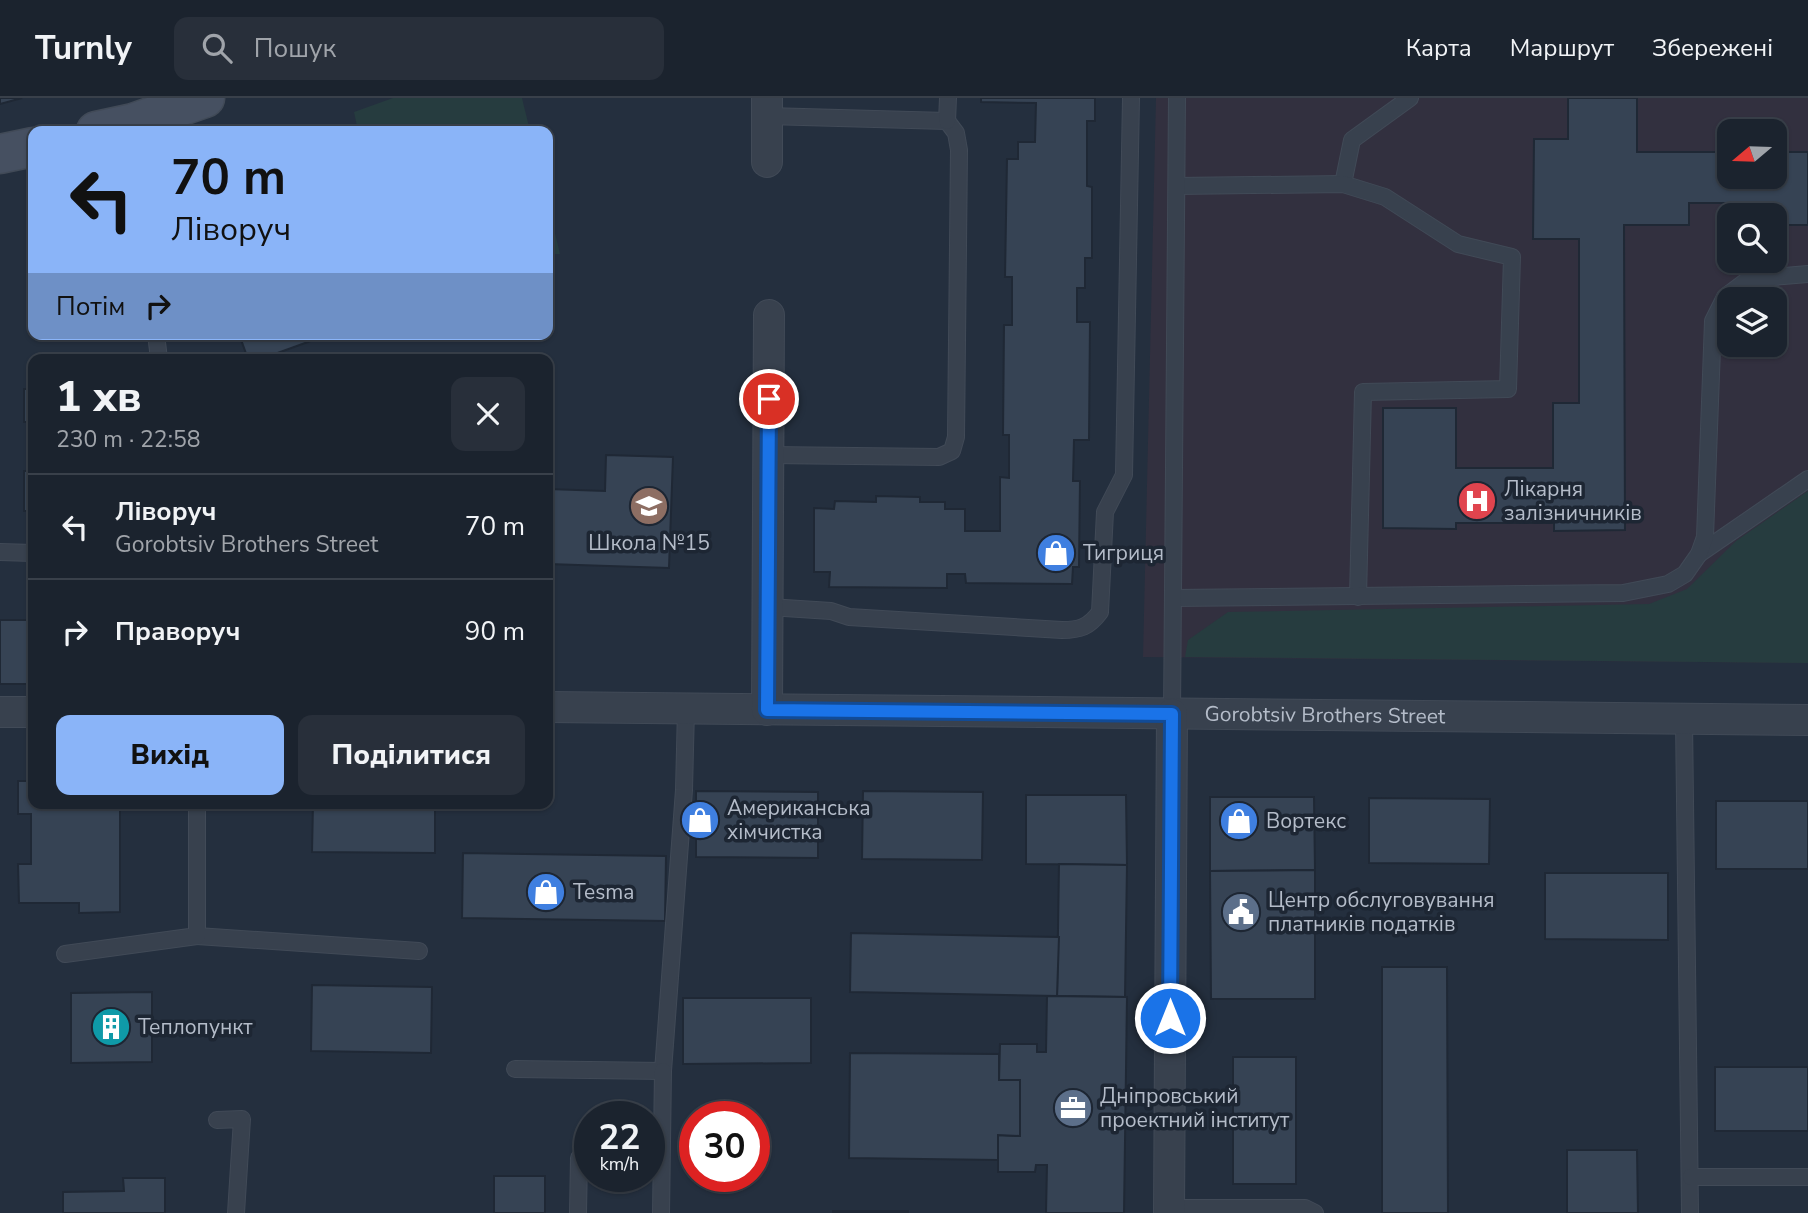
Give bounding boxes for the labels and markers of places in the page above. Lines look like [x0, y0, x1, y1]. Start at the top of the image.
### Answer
pin [739, 369, 799, 429]
place label: Лікарня залізничників [1504, 475, 1642, 527]
hospital icon: Лікарня залізничників [1456, 480, 1498, 522]
school or university icon: Школа №15 [628, 485, 670, 527]
place label: Школа №15 [588, 529, 710, 557]
shop icon: Тигриця [1035, 532, 1077, 574]
place label: Тигриця [1083, 539, 1164, 567]
place label: Американська хімчистка [727, 794, 871, 846]
shop icon: Американська хімчистка [679, 799, 721, 841]
shop icon: Вортекс [1218, 800, 1260, 842]
place label: Вортекс [1266, 807, 1346, 835]
shop icon: Tesma [525, 871, 567, 913]
place label: Tesma [573, 878, 634, 906]
place label: Центр обслуговування платників податків [1268, 886, 1495, 938]
public building icon: Центр обслуговування платників податків [1220, 891, 1262, 933]
building icon: Теплопункт [90, 1006, 132, 1048]
place label: Теплопункт [138, 1013, 253, 1041]
place label: Дніпровський проектний інститут [1100, 1082, 1290, 1134]
office icon: Дніпровський проектний інститут [1052, 1087, 1094, 1129]

